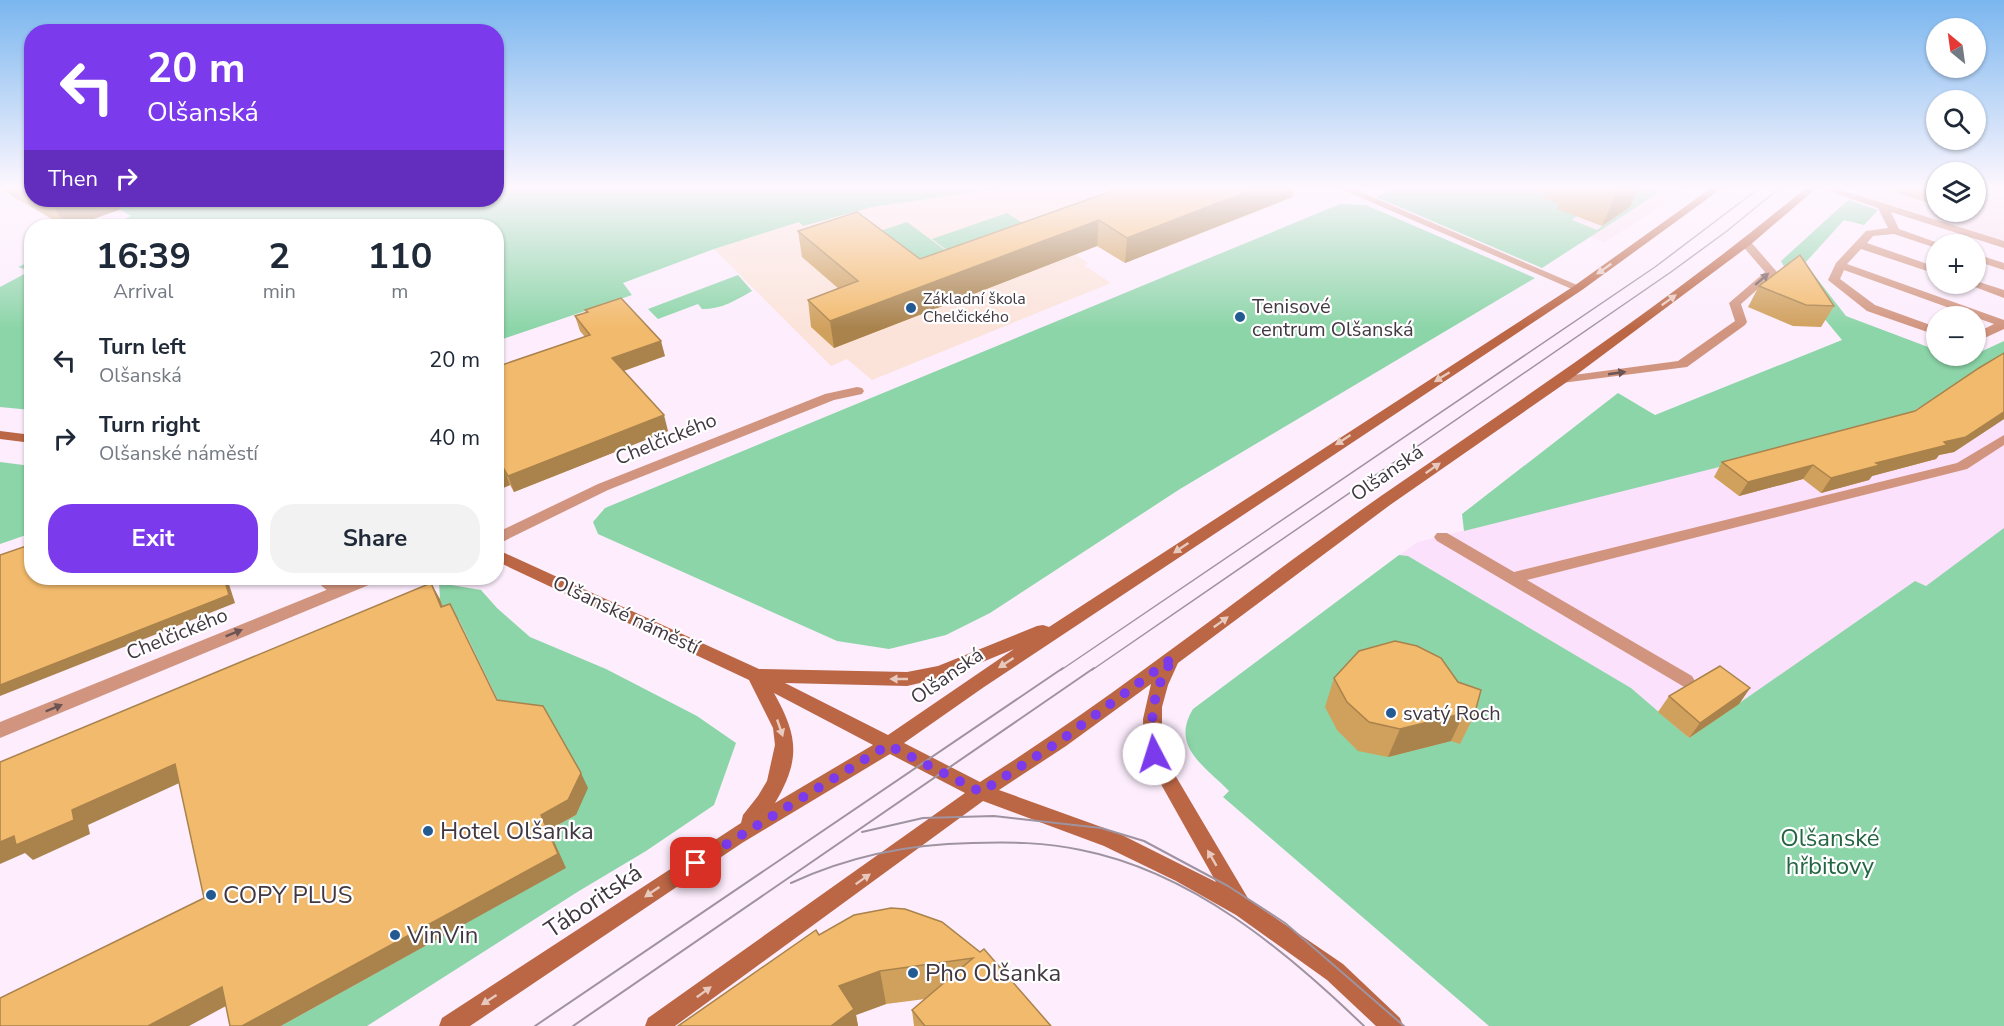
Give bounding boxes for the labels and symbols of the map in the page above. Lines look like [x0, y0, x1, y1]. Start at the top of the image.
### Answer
north arrow [1926, 18, 1986, 78]
one-way arrow [1597, 263, 1613, 275]
one-way arrow [1754, 273, 1770, 286]
place label: Základní škola Chelčického [923, 288, 1026, 328]
place label: Tenisové centrum Olšanská [1252, 293, 1414, 343]
one-way arrow [1661, 294, 1676, 306]
marker: Základní škola Chelčického [904, 301, 918, 315]
marker: Tenisové centrum Olšanská [1233, 310, 1247, 324]
one-way arrow [1608, 368, 1627, 377]
one-way arrow [1434, 371, 1450, 382]
street label: Chelčického [611, 406, 721, 472]
one-way arrow [1335, 435, 1352, 446]
street label: Olšanská [1345, 438, 1429, 508]
one-way arrow [1425, 462, 1441, 474]
one-way arrow [1173, 542, 1189, 553]
street label: Olšanské náměstí [548, 569, 705, 661]
street label: Chelčického [122, 601, 232, 667]
one-way arrow [1213, 616, 1229, 628]
one-way arrow [226, 628, 244, 638]
street label: Olšanská [905, 641, 989, 711]
one-way arrow [998, 658, 1014, 669]
one-way arrow [889, 674, 908, 684]
place label: svatý Roch [1403, 700, 1501, 727]
one-way arrow [45, 703, 63, 712]
marker: svatý Roch [1384, 706, 1398, 720]
one-way arrow [776, 719, 785, 737]
position arrow [1122, 722, 1186, 786]
place label: Hotel Olšanka [440, 815, 594, 847]
park label: Olšanské hřbitovy [1780, 822, 1880, 882]
marker: Hotel Olšanka [421, 824, 435, 838]
pin [670, 837, 721, 888]
one-way arrow [1207, 849, 1217, 866]
street label: Táboritská [538, 857, 648, 945]
one-way arrow [854, 873, 870, 885]
place label: COPY PLUS [223, 879, 352, 911]
one-way arrow [644, 886, 660, 898]
marker: COPY PLUS [204, 888, 218, 902]
place label: VinVin [406, 919, 478, 951]
marker: VinVin [388, 928, 402, 942]
place label: Pho Olšanka [925, 957, 1061, 989]
marker: Pho Olšanka [906, 966, 920, 980]
one-way arrow [695, 986, 711, 998]
one-way arrow [481, 994, 497, 1005]

